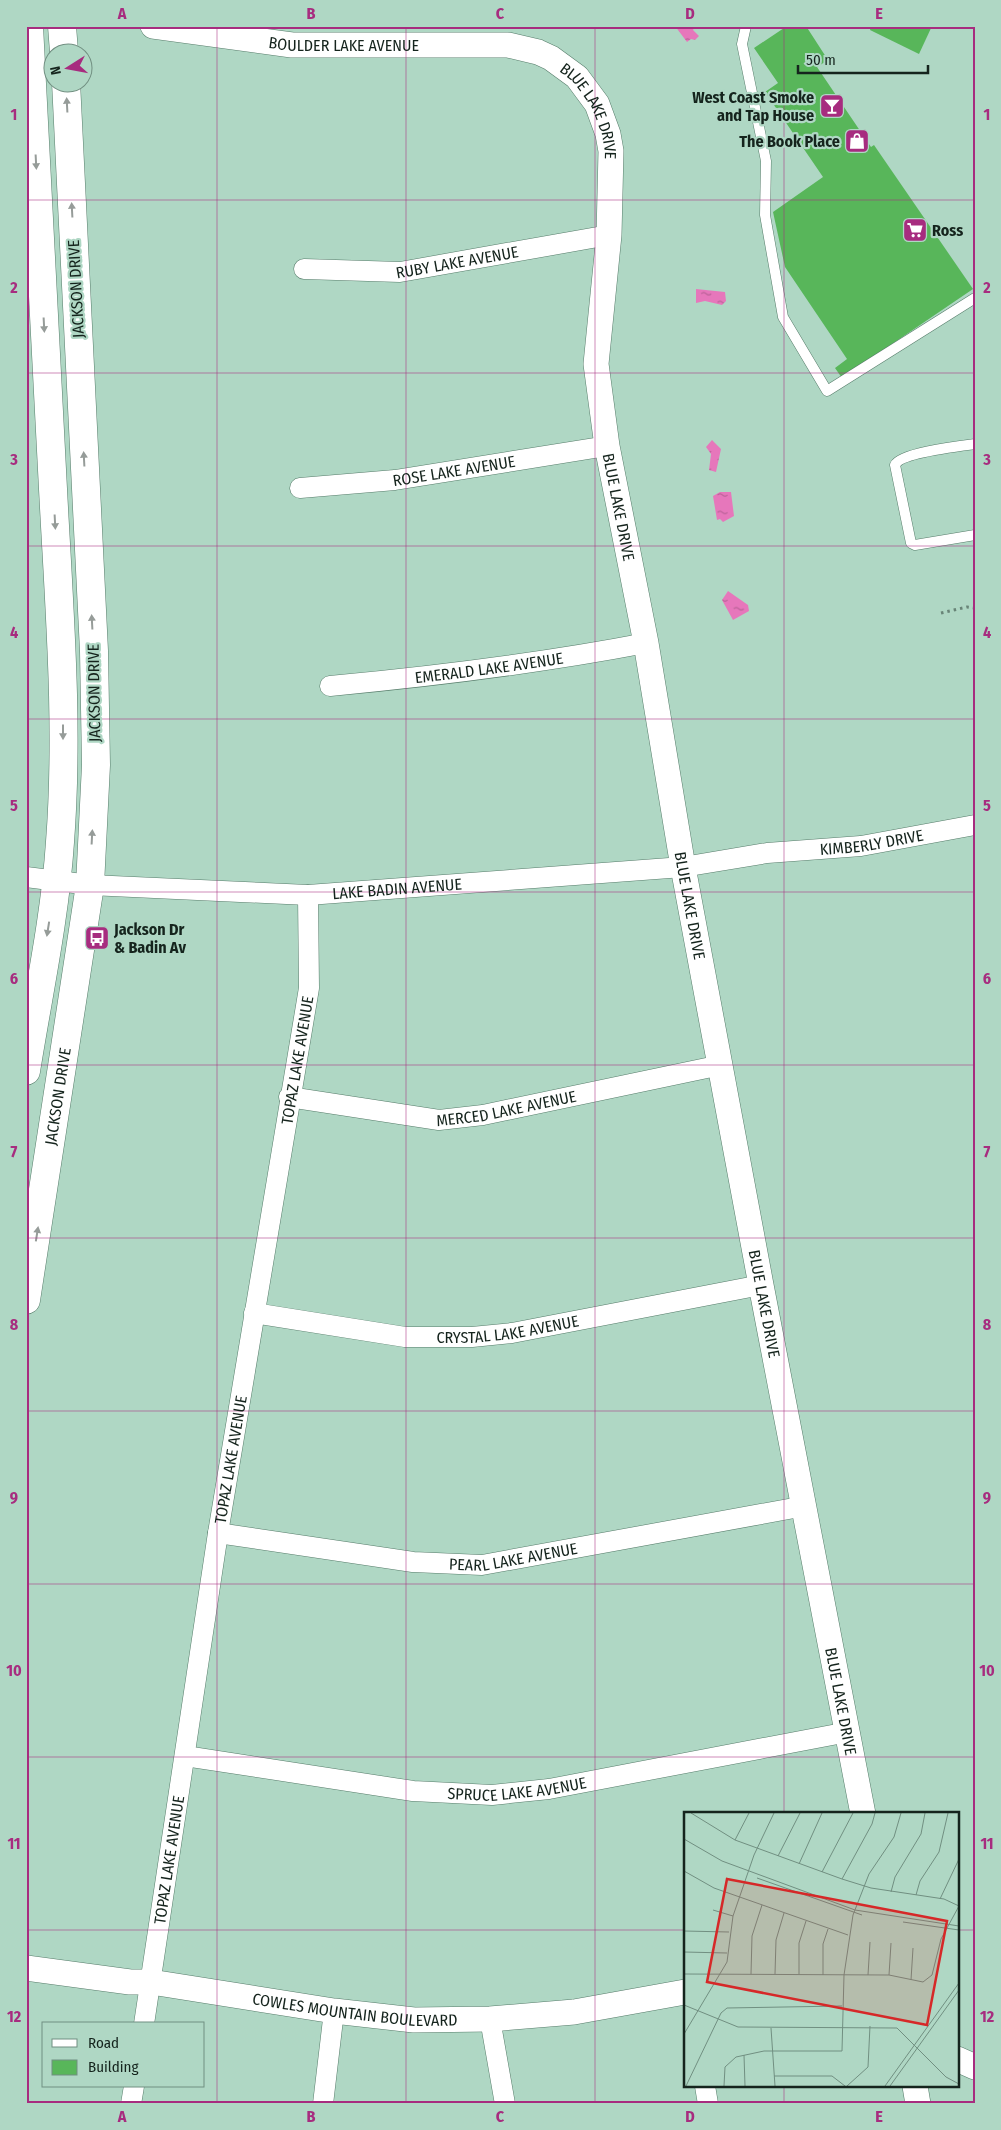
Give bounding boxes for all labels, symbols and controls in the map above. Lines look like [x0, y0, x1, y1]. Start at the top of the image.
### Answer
text: A [117, 4, 127, 23]
text: B [307, 4, 316, 23]
text: C [496, 4, 505, 23]
text: D [685, 4, 695, 23]
text: E [875, 4, 883, 23]
street label: BOULDER LAKE AVENUE [267, 32, 419, 55]
north arrow [42, 42, 92, 92]
scale bar [798, 42, 928, 74]
text: 50 m [806, 51, 836, 69]
street label: BLUE LAKE DRIVE [557, 59, 621, 159]
text: N [47, 65, 65, 76]
place label: West Coast Smoke and Tap House [692, 88, 814, 125]
bar icon: West Coast Smoke and Tap House [819, 93, 845, 119]
one-way arrow [62, 96, 70, 112]
text: 1 [11, 105, 17, 124]
text: 1 [984, 105, 990, 124]
shop icon: The Book Place [844, 128, 870, 154]
place label: The Book Place [739, 132, 840, 151]
one-way arrow [32, 155, 40, 171]
one-way arrow [68, 201, 76, 217]
supermarket icon: Ross [902, 217, 928, 243]
place label: Ross [932, 221, 963, 240]
street label: JACKSON DRIVE [64, 239, 88, 339]
street label: RUBY LAKE AVENUE [394, 242, 520, 282]
text: 2 [9, 278, 18, 297]
text: 2 [982, 278, 991, 297]
one-way arrow [41, 317, 49, 333]
text: 3 [9, 450, 18, 469]
text: 3 [982, 450, 991, 469]
one-way arrow [80, 451, 88, 467]
street label: ROSE LAKE AVENUE [391, 451, 516, 490]
street label: BLUE LAKE DRIVE [599, 451, 639, 562]
one-way arrow [51, 514, 59, 530]
one-way arrow [88, 613, 96, 629]
text: 4 [10, 623, 18, 642]
text: 4 [983, 623, 991, 642]
street label: JACKSON DRIVE [84, 644, 104, 742]
street label: EMERALD LAKE AVENUE [414, 648, 564, 687]
one-way arrow [59, 725, 67, 741]
text: 5 [10, 796, 18, 815]
text: 5 [983, 796, 991, 815]
street label: KIMBERLY DRIVE [819, 825, 925, 859]
one-way arrow [89, 828, 97, 844]
street label: BLUE LAKE DRIVE [671, 850, 710, 961]
street label: LAKE BADIN AVENUE [332, 874, 462, 903]
place label: Jackson Dr & Badin Av [113, 920, 187, 957]
one-way arrow [44, 921, 52, 937]
bus stop icon: Jackson Dr & Badin Av [84, 925, 110, 951]
text: 6 [10, 969, 18, 988]
text: 6 [983, 969, 991, 988]
street label: TOPAZ LAKE AVENUE [277, 994, 317, 1126]
street label: JACKSON DRIVE [41, 1046, 74, 1147]
street label: MERCED LAKE AVENUE [435, 1086, 578, 1130]
text: 7 [11, 1142, 18, 1161]
text: 7 [984, 1142, 991, 1161]
one-way arrow [33, 1226, 41, 1242]
street label: BLUE LAKE DRIVE [745, 1248, 784, 1359]
street label: CRYSTAL LAKE AVENUE [436, 1311, 580, 1347]
text: 8 [10, 1315, 19, 1334]
text: 8 [983, 1315, 992, 1334]
street label: TOPAZ LAKE AVENUE [210, 1394, 250, 1525]
text: 9 [10, 1488, 18, 1507]
text: 9 [983, 1488, 991, 1507]
street label: PEARL LAKE AVENUE [449, 1538, 579, 1575]
street label: BLUE LAKE DRIVE [822, 1646, 861, 1757]
text: 10 [6, 1661, 22, 1680]
text: 10 [979, 1661, 995, 1680]
street label: SPRUCE LAKE AVENUE [447, 1773, 588, 1805]
street label: TOPAZ LAKE AVENUE [150, 1794, 188, 1925]
inset map [684, 1812, 958, 2088]
text: 11 [7, 1834, 21, 1853]
text: 11 [980, 1834, 994, 1853]
street label: COWLES MOUNTAIN BOULEVARD [251, 1989, 458, 2030]
text: 12 [7, 2007, 22, 2026]
text: 12 [980, 2007, 995, 2026]
legend [42, 2022, 205, 2088]
text: Road [88, 2034, 119, 2052]
text: Building [88, 2058, 139, 2076]
text: A [117, 2107, 127, 2126]
text: B [307, 2107, 316, 2126]
text: C [496, 2107, 505, 2126]
text: D [685, 2107, 695, 2126]
text: E [875, 2107, 883, 2126]

